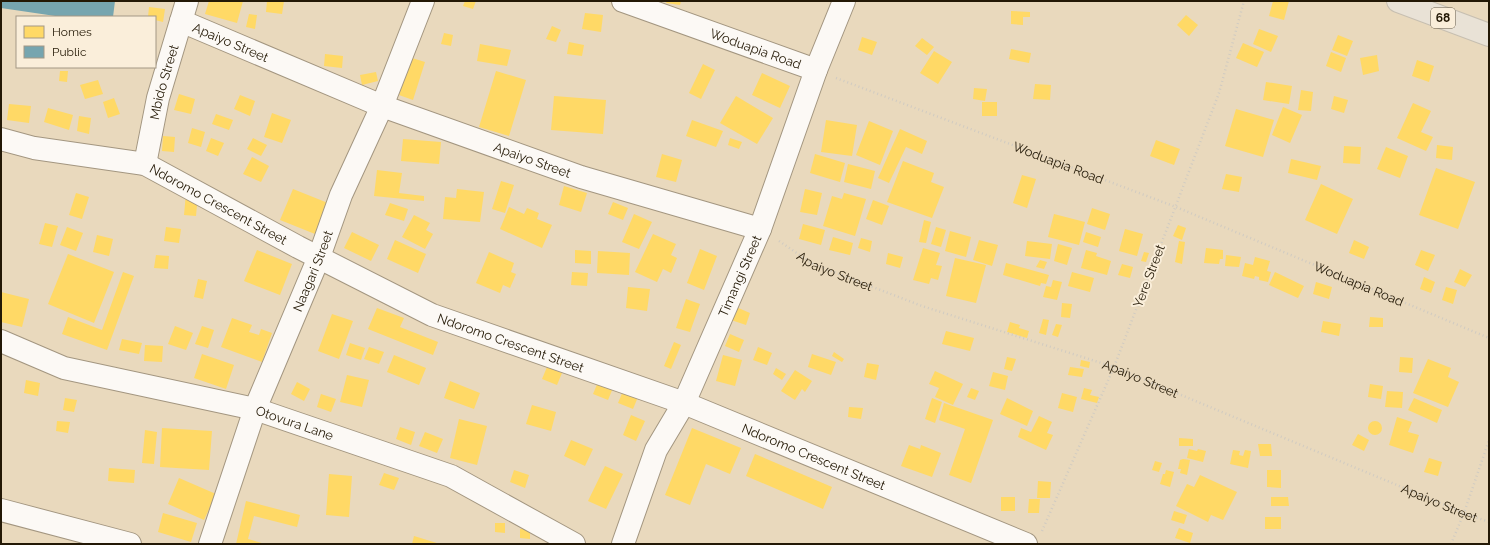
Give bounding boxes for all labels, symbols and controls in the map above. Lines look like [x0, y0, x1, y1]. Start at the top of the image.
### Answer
road number: 68 [1431, 8, 1455, 28]
legend [16, 16, 156, 68]
street label: Apaiyo Street [191, 19, 271, 65]
text: Homes [52, 25, 92, 39]
street label: Woduapia Road [708, 25, 803, 72]
street label: Mbido Street [146, 42, 181, 121]
text: Public [52, 45, 87, 59]
street label: Woduapia Road [1011, 138, 1106, 186]
street label: Apaiyo Street [492, 139, 574, 181]
street label: Ndoromo Crescent Street [147, 161, 290, 248]
street label: Naagari Street [289, 228, 336, 314]
street label: Timangi Street [715, 232, 764, 319]
street label: Yere Street [1130, 242, 1168, 310]
street label: Apaiyo Street [794, 248, 875, 294]
street label: Woduapia Road [1312, 258, 1406, 309]
street label: Ndoromo Crescent Street [435, 310, 586, 375]
street label: Apaiyo Street [1101, 356, 1181, 401]
street label: Otovura Lane [254, 402, 336, 443]
street label: Ndoromo Crescent Street [740, 420, 888, 493]
street label: Apaiyo Street [1399, 480, 1480, 525]

